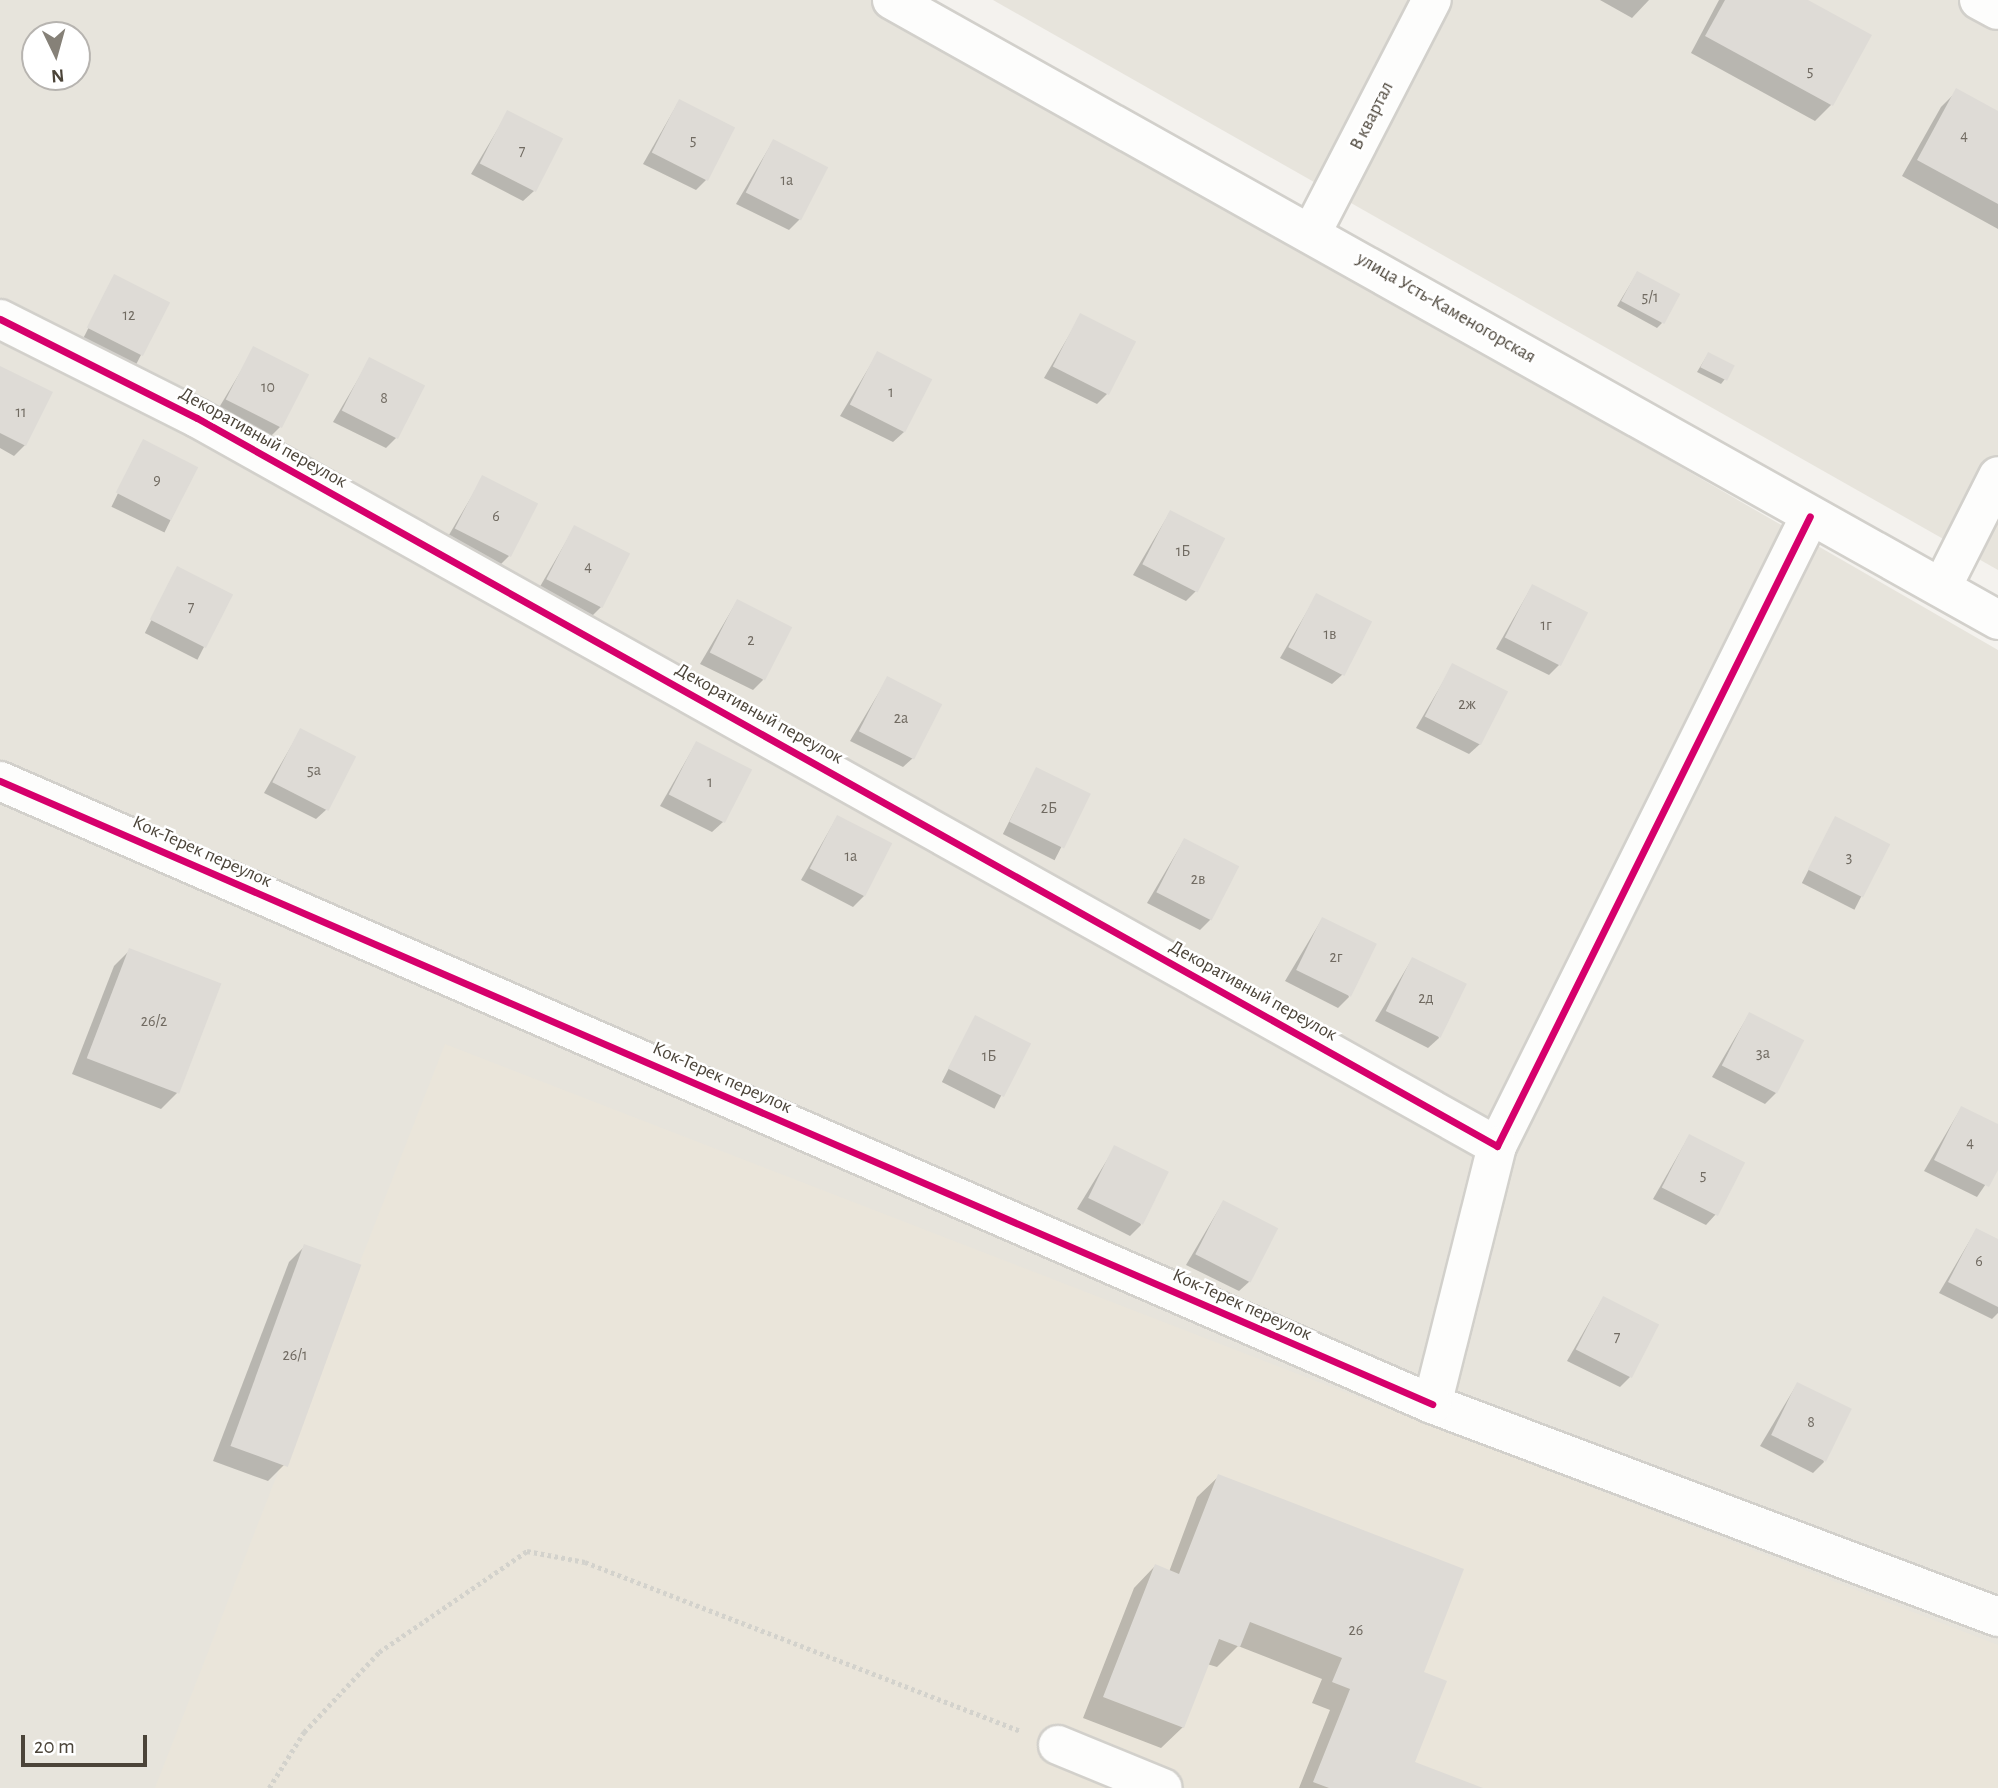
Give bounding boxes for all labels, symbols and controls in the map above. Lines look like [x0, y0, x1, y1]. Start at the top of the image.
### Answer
north arrow [21, 21, 91, 91]
house number: 5 [1807, 61, 1813, 81]
text: N [50, 65, 65, 85]
street label: В квартал [1345, 78, 1399, 154]
house number: 4 [1960, 125, 1968, 145]
house number: 5 [690, 130, 696, 150]
house number: 7 [519, 141, 525, 161]
house number: 1а [781, 170, 793, 190]
street label: улица Усть-Каменогорская [1352, 247, 1540, 369]
house number: 5/1 [1642, 287, 1658, 307]
house number: 12 [123, 305, 135, 325]
house number: 10 [261, 377, 275, 397]
street label: Декоративный переулок [175, 382, 351, 494]
house number: 1 [888, 382, 894, 402]
house number: 8 [380, 388, 388, 408]
house number: 11 [15, 402, 27, 422]
house number: 9 [153, 470, 161, 490]
house number: 6 [492, 506, 500, 526]
house number: 1Б [1176, 541, 1190, 561]
house number: 4 [584, 556, 592, 576]
house number: 7 [188, 597, 194, 617]
house number: 1г [1540, 615, 1552, 635]
house number: 1в [1324, 624, 1336, 644]
house number: 2 [747, 630, 755, 650]
street label: Декоративный переулок [671, 658, 847, 770]
house number: 2ж [1458, 694, 1476, 714]
house number: 2а [894, 708, 908, 728]
house number: 5а [307, 760, 321, 780]
house number: 1 [707, 772, 713, 792]
house number: 2Б [1041, 798, 1057, 818]
street label: Кок-Терек переулок [129, 811, 275, 893]
house number: 1а [845, 846, 857, 866]
house number: 3 [1846, 847, 1852, 867]
house number: 2в [1191, 869, 1205, 889]
street label: Декоративный переулок [1165, 935, 1341, 1047]
house number: 2г [1330, 947, 1342, 967]
house number: 2д [1418, 988, 1434, 1008]
house number: 26/2 [141, 1011, 167, 1031]
street label: Кок-Терек переулок [649, 1037, 795, 1119]
house number: 3а [1756, 1043, 1770, 1063]
house number: 1Б [982, 1046, 996, 1066]
house number: 4 [1966, 1132, 1974, 1152]
house number: 5 [1700, 1165, 1706, 1185]
house number: 6 [1975, 1251, 1983, 1271]
street label: Кок-Терек переулок [1169, 1264, 1315, 1346]
house number: 7 [1614, 1327, 1620, 1347]
house number: 26/1 [283, 1345, 307, 1365]
house number: 8 [1807, 1412, 1815, 1432]
house number: 26 [1349, 1620, 1363, 1640]
scale bar [24, 1722, 150, 1766]
text: 20 m [34, 1736, 75, 1757]

